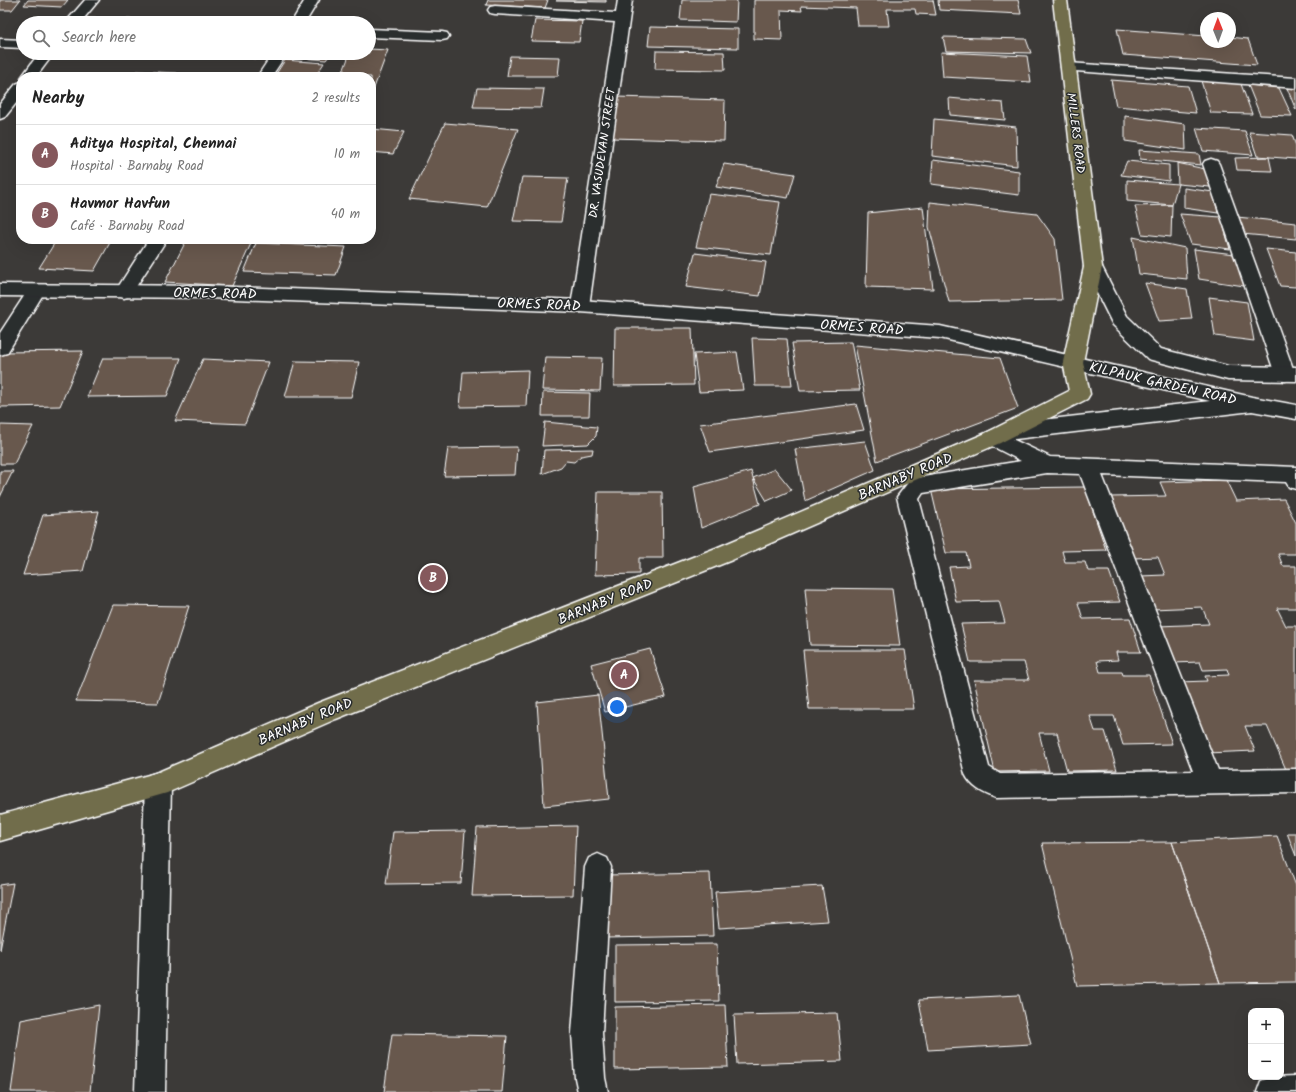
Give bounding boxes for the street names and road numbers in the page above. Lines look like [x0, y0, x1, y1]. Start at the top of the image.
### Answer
street label: DR. VASUDEVAN STREET [584, 85, 621, 219]
street label: MILLERS ROAD [1061, 92, 1090, 175]
street label: ORMES ROAD [173, 282, 257, 306]
street label: ORMES ROAD [497, 293, 581, 317]
street label: ORMES ROAD [820, 314, 904, 342]
street label: KILPAUK GARDEN ROAD [1087, 356, 1239, 412]
street label: BARNABY ROAD [855, 447, 956, 507]
street label: BARNABY ROAD [555, 573, 656, 631]
street label: BARNABY ROAD [255, 692, 356, 752]

